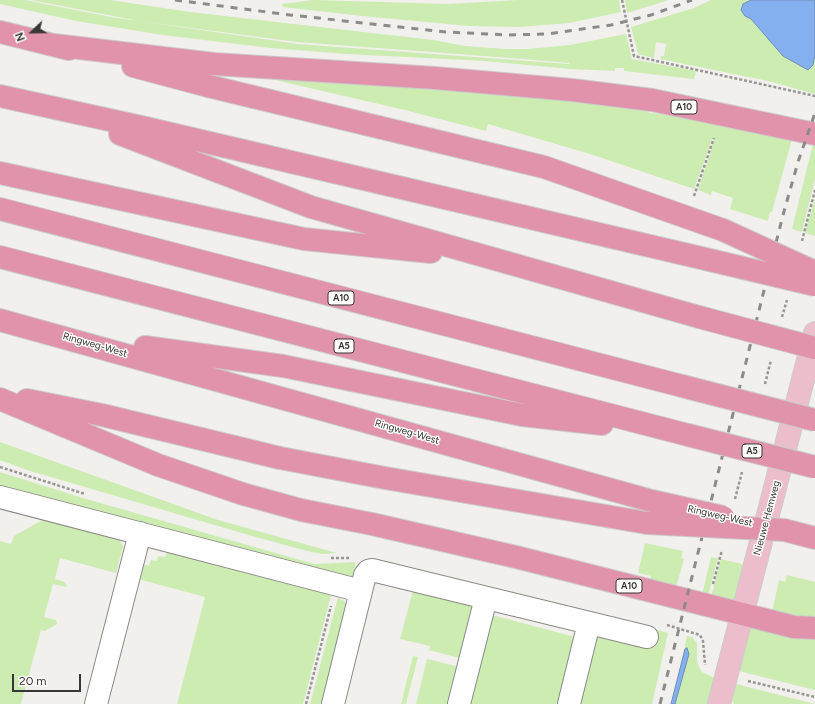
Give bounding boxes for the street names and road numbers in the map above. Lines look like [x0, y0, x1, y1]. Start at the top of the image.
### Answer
road number: A10 [671, 100, 697, 114]
road number: A10 [328, 291, 354, 305]
street label: Ringweg-West [61, 330, 129, 360]
road number: A5 [334, 339, 354, 353]
street label: Ringweg-West [373, 417, 441, 447]
road number: A5 [742, 444, 762, 458]
street label: Nieuwe Hemweg [751, 479, 783, 557]
street label: Ringweg-West [686, 503, 754, 529]
road number: A10 [616, 579, 642, 593]

